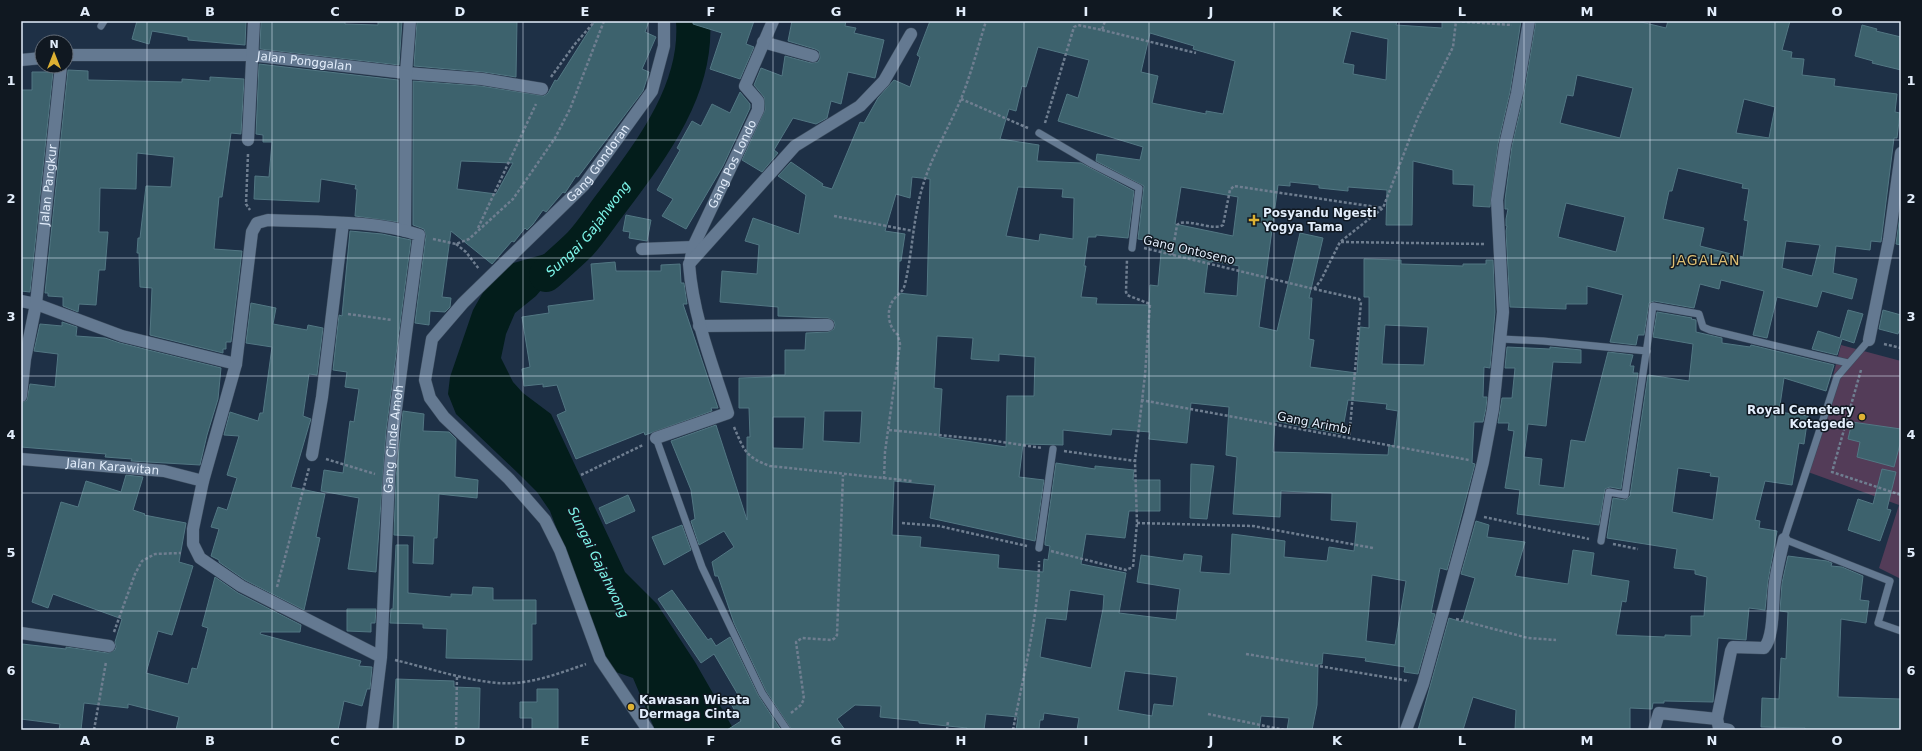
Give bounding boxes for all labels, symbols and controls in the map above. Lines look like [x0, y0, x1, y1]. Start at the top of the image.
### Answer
text: A [80, 4, 90, 19]
text: B [205, 4, 215, 19]
text: C [330, 4, 340, 19]
text: D [455, 4, 466, 19]
text: E [581, 4, 589, 19]
text: F [707, 4, 715, 19]
text: G [831, 4, 841, 19]
text: H [956, 4, 966, 19]
text: I [1084, 4, 1088, 19]
text: J [1208, 4, 1213, 19]
text: K [1332, 4, 1343, 19]
text: L [1458, 4, 1466, 19]
text: M [1581, 4, 1593, 19]
text: N [1707, 4, 1717, 19]
text: O [1831, 4, 1843, 19]
north arrow [34, 34, 74, 74]
text: N [49, 38, 59, 51]
street label: Jalan Ponggalan [255, 49, 353, 74]
text: 1 [6, 73, 16, 88]
text: 1 [1906, 73, 1916, 88]
street label: Gang Pos Londo [705, 118, 759, 211]
street label: Gang Gondoran [564, 122, 633, 205]
street label: Jalan Pangkur [37, 144, 60, 227]
water label: Sungai Gajahwong [543, 178, 633, 280]
text: 2 [6, 191, 16, 206]
text: 2 [1906, 191, 1916, 206]
place label: Posyandu Ngesti Yogya Tama [1262, 206, 1377, 234]
marker: Posyandu Ngesti Yogya Tama [1248, 214, 1260, 226]
street label: Gang Ontoseno [1142, 233, 1236, 267]
district label: JAGALAN [1671, 252, 1740, 268]
text: 3 [6, 309, 16, 324]
text: 3 [1906, 309, 1916, 324]
street label: Gang Cinde Amoh [381, 384, 406, 493]
place label: Royal Cemetery Kotagede [1747, 403, 1854, 431]
street label: Gang Arimbi [1276, 409, 1352, 437]
marker: Royal Cemetery Kotagede [1857, 412, 1867, 422]
text: 4 [6, 427, 16, 442]
text: 4 [1906, 427, 1916, 442]
street label: Jalan Karawitan [65, 456, 160, 478]
water label: Sungai Gajahwong [565, 504, 632, 620]
text: 5 [6, 545, 16, 560]
text: 5 [1906, 545, 1916, 560]
text: 6 [6, 663, 16, 678]
text: 6 [1906, 663, 1916, 678]
place label: Kawasan Wisata Dermaga Cinta [639, 693, 750, 721]
marker: Kawasan Wisata Dermaga Cinta [626, 702, 636, 712]
text: A [80, 733, 90, 748]
text: B [205, 733, 215, 748]
text: C [330, 733, 340, 748]
text: D [455, 733, 466, 748]
text: E [581, 733, 589, 748]
text: F [707, 733, 715, 748]
text: G [831, 733, 841, 748]
text: H [956, 733, 966, 748]
text: I [1084, 733, 1088, 748]
text: J [1208, 733, 1213, 748]
text: K [1332, 733, 1343, 748]
text: L [1458, 733, 1466, 748]
text: M [1581, 733, 1593, 748]
text: N [1707, 733, 1717, 748]
text: O [1831, 733, 1843, 748]

